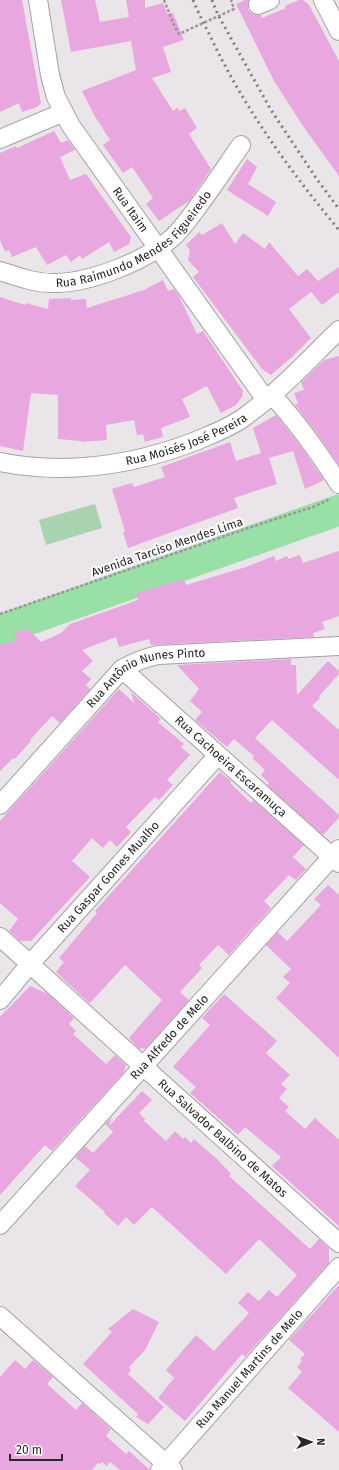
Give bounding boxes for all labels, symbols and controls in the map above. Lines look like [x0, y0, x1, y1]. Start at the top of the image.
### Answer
street label: Rua Itaim [110, 184, 151, 235]
street label: Rua Raimundo Mendes Figueiredo [55, 188, 214, 290]
street label: Rua Moisés José Pereira [124, 410, 250, 468]
street label: Avenida Tarciso Mendes Lima [89, 514, 245, 580]
street label: Rua Antônio Nunes Pinto [84, 646, 206, 711]
street label: Rua Cachoeira Escaramuça [172, 713, 290, 820]
street label: Rua Gaspar Gomes Mualho [54, 818, 162, 936]
street label: Rua Alfredo de Melo [127, 992, 211, 1083]
street label: Rua Salvador Balbino de Matos [155, 1076, 290, 1200]
street label: Rua Manuel Martins de Melo [193, 1306, 306, 1431]
north arrow [291, 1422, 331, 1462]
scale bar [10, 1436, 62, 1462]
text: N [314, 1438, 327, 1446]
text: 20 m [16, 1443, 42, 1457]

